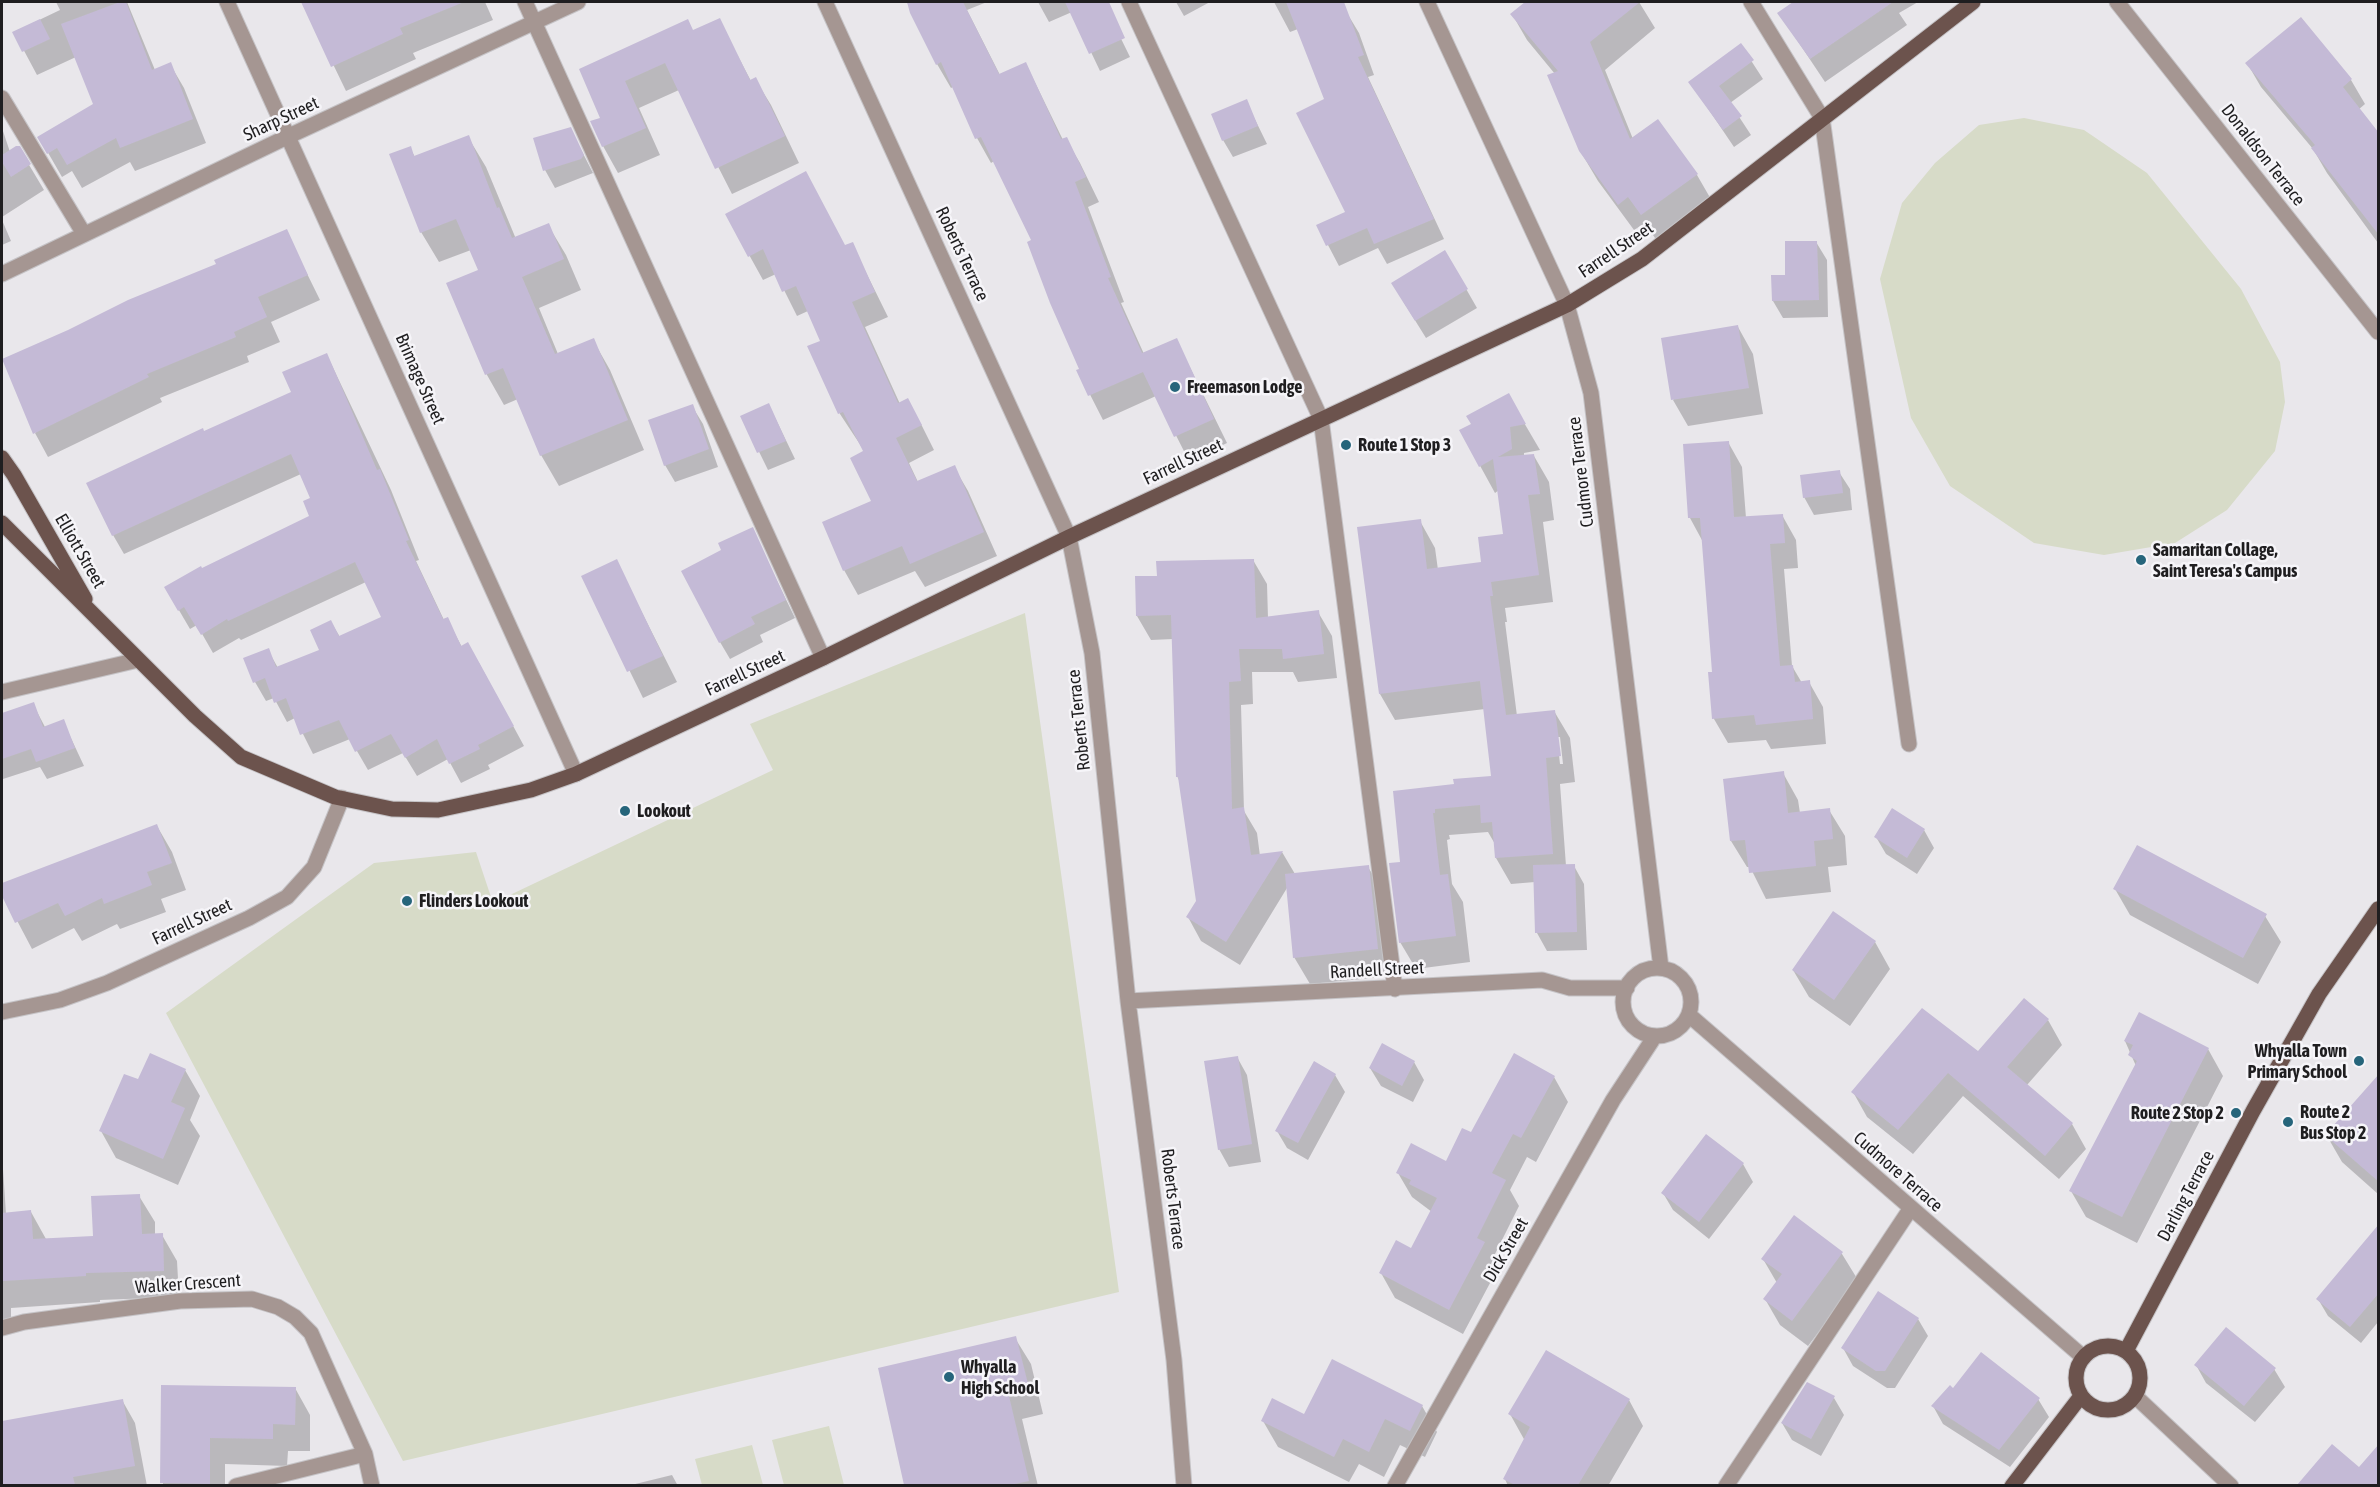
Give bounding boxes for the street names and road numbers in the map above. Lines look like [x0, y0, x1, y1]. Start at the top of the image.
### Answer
street label: Sharp Street [240, 92, 322, 146]
street label: Donaldson Terrace [2217, 100, 2309, 210]
street label: Roberts Terrace [931, 203, 993, 305]
street label: Farrell Street [1574, 217, 1658, 283]
street label: Brimage Street [390, 330, 450, 428]
street label: Cudmore Terrace [1564, 416, 1598, 528]
street label: Farrell Street [1140, 434, 1226, 490]
street label: Elliott Street [50, 510, 110, 592]
street label: Farrell Street [702, 645, 788, 701]
street label: Roberts Terrace [1063, 668, 1095, 772]
street label: Farrell Street [149, 894, 235, 950]
street label: Randell Street [1329, 957, 1425, 983]
street label: Cudmore Terrace [1849, 1127, 1947, 1217]
street label: Roberts Terrace [1156, 1147, 1190, 1251]
street label: Darling Terrace [2153, 1147, 2219, 1245]
street label: Dick Street [1479, 1214, 1533, 1286]
street label: Walker Crescent [134, 1270, 242, 1298]

